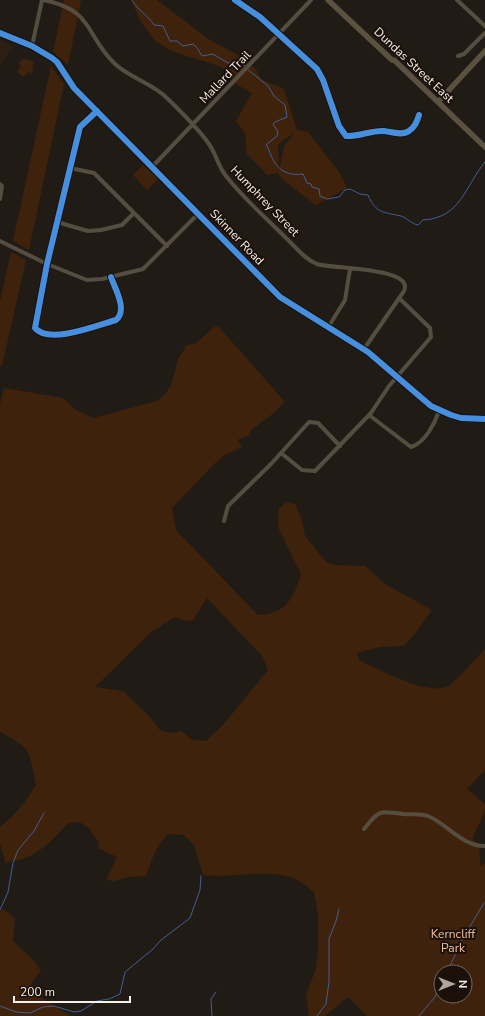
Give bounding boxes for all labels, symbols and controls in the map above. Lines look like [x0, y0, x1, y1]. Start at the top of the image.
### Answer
street label: Dundas Street East [371, 24, 458, 107]
street label: Mallard Trail [196, 47, 255, 107]
street label: Humphrey Street [227, 162, 303, 240]
street label: Skinner Road [206, 206, 268, 268]
park label: Kerncliff Park [431, 926, 476, 956]
north arrow [433, 964, 473, 1004]
scale bar [14, 978, 130, 1004]
text: N [455, 980, 470, 988]
text: 200 m [20, 984, 55, 1000]

